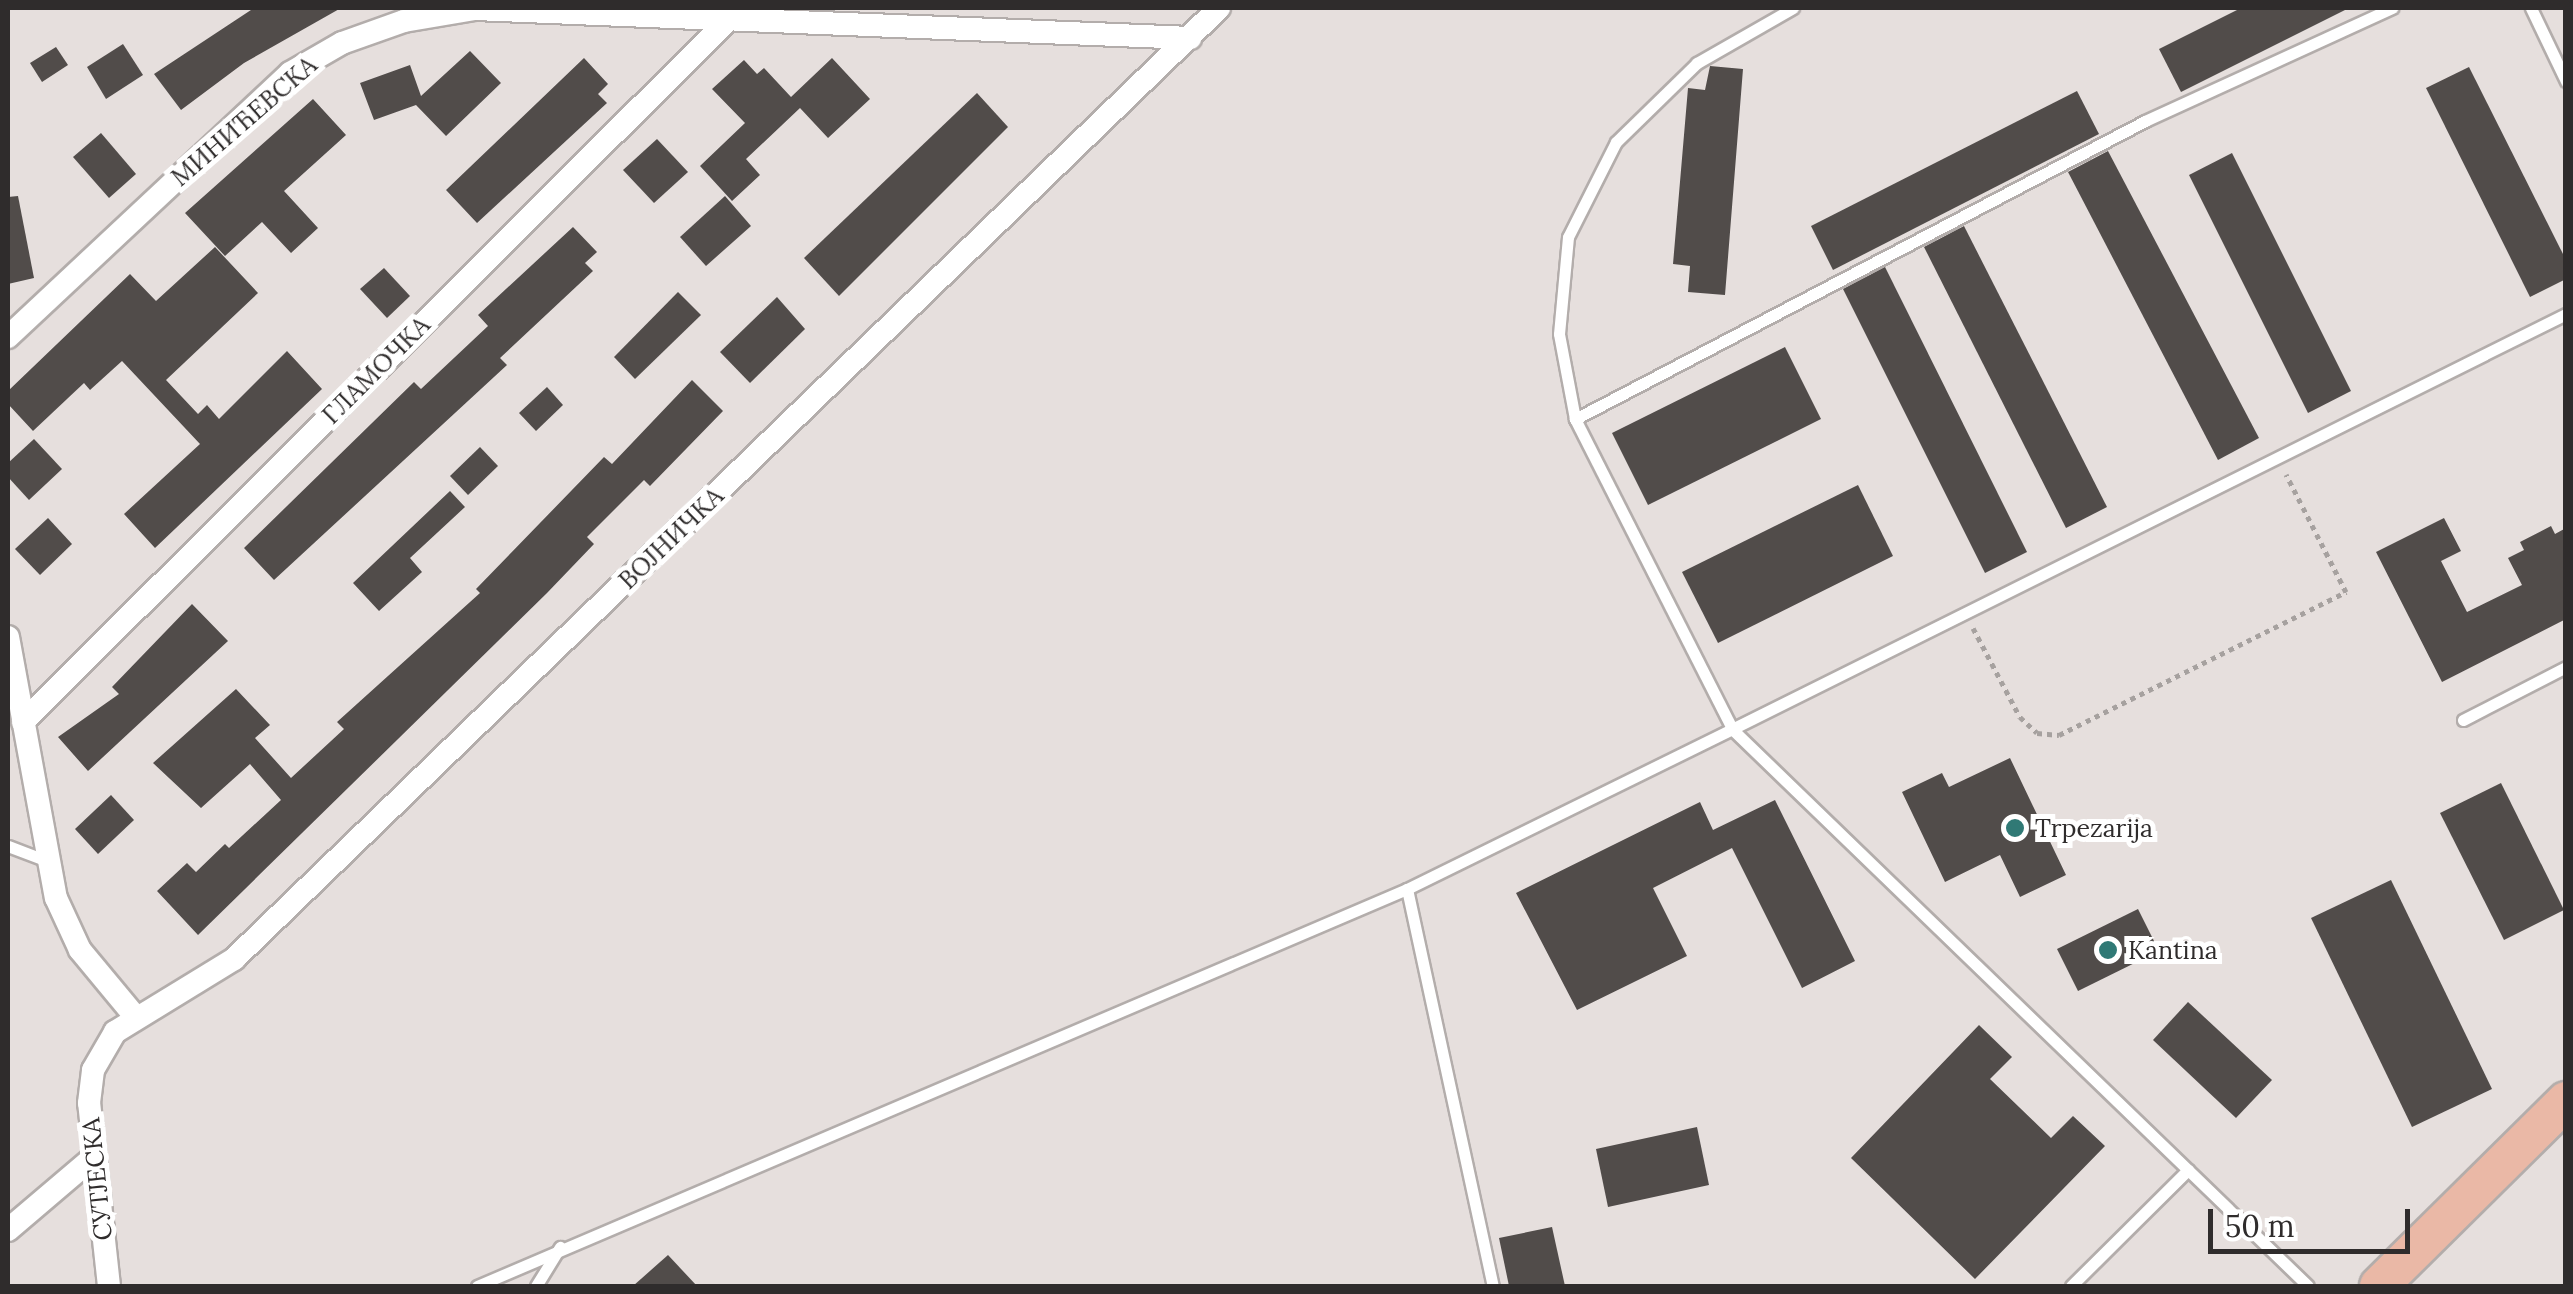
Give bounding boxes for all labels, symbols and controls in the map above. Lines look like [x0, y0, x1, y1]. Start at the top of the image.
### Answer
street label: МИНИЋЕВСКА [165, 50, 323, 192]
street label: ГЛАМОЧКА [316, 310, 436, 430]
street label: ВОЈНИЧКА [612, 481, 730, 595]
place label: Trpezarija [2035, 813, 2153, 843]
marker: Trpezarija [2004, 817, 2026, 839]
place label: Kantina [2128, 935, 2218, 965]
marker: Kantina [2097, 939, 2119, 961]
street label: СУТЈЕСКА [76, 1116, 118, 1242]
scale bar [2213, 1189, 2416, 1251]
text: 50 m [2225, 1207, 2295, 1245]

